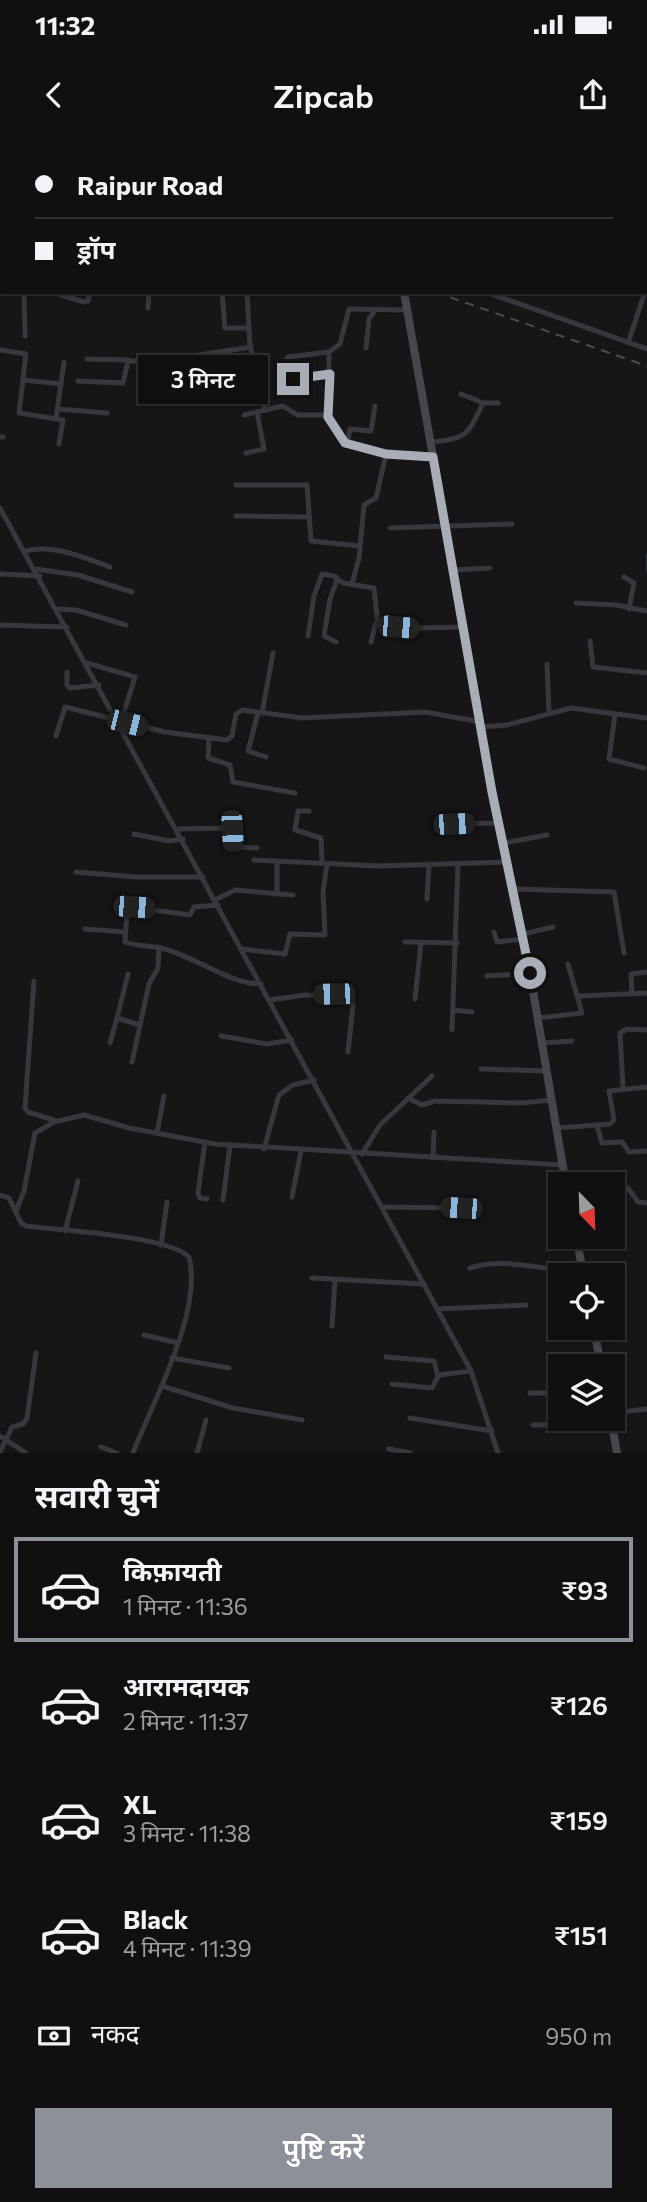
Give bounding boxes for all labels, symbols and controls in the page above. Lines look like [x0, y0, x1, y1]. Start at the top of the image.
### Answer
text: 11:32 [35, 9, 95, 40]
text: Zipcab [273, 75, 374, 115]
icon: back [35, 76, 73, 114]
icon: share [574, 76, 612, 114]
text: Raipur Road [77, 169, 223, 200]
text: ड्रॉप [77, 233, 115, 264]
callout: 3 मिनट [139, 355, 268, 404]
route end [277, 363, 309, 395]
text: 3 मिनट [171, 365, 235, 393]
car [377, 615, 420, 639]
car [105, 708, 150, 738]
car [221, 809, 244, 853]
car [433, 813, 476, 835]
car [113, 895, 156, 919]
route start [514, 957, 546, 989]
car [313, 983, 356, 1005]
north arrow [548, 1172, 625, 1250]
map controls [548, 1172, 625, 1431]
car [440, 1196, 483, 1220]
button: locate [548, 1263, 625, 1340]
button: layers [548, 1354, 625, 1431]
text: सवारी चुनें [35, 1475, 159, 1515]
text: किफ़ायती [123, 1555, 222, 1586]
icon: car [39, 1558, 102, 1621]
text: ₹93 [561, 1574, 608, 1605]
text: 1 मिनट · 11:36 [123, 1592, 248, 1620]
text: आरामदायक [123, 1670, 249, 1701]
icon: car [39, 1673, 102, 1736]
text: ₹126 [550, 1689, 608, 1720]
text: 2 मिनट · 11:37 [123, 1707, 249, 1735]
icon: car [39, 1788, 102, 1851]
text: XL [123, 1788, 157, 1819]
text: ₹159 [550, 1804, 608, 1835]
text: 3 मिनट · 11:38 [123, 1819, 251, 1847]
icon: car [39, 1903, 102, 1966]
text: Black [123, 1903, 189, 1934]
text: ₹151 [554, 1919, 608, 1950]
text: 4 मिनट · 11:39 [123, 1934, 252, 1962]
icon: cash [35, 2017, 73, 2055]
text: नकद [91, 2017, 139, 2048]
text: 950 m [545, 2022, 612, 2050]
button: पुष्टि करें [35, 2108, 612, 2188]

